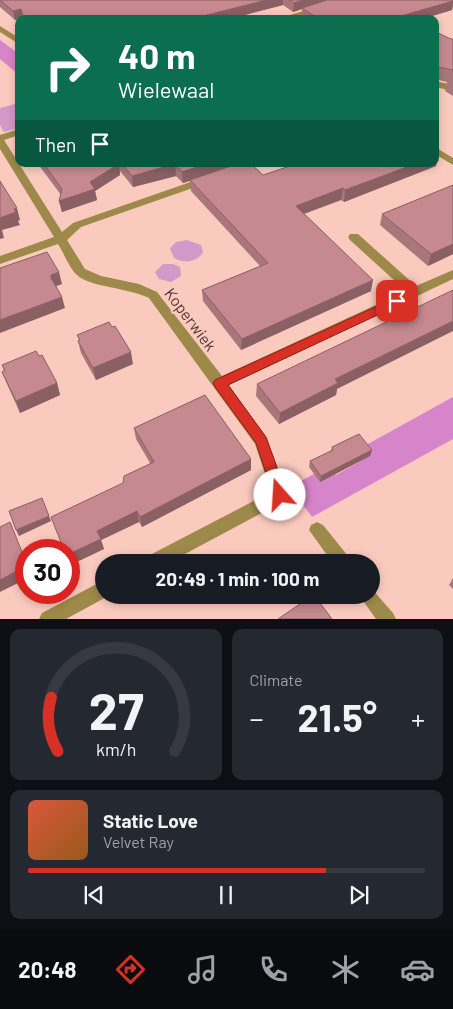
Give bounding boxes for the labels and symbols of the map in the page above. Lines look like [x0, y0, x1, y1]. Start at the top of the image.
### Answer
pin [376, 280, 418, 322]
street label: Koperwiek [161, 284, 221, 354]
position arrow [253, 468, 305, 520]
speed limit sign: 30 [15, 539, 80, 604]

